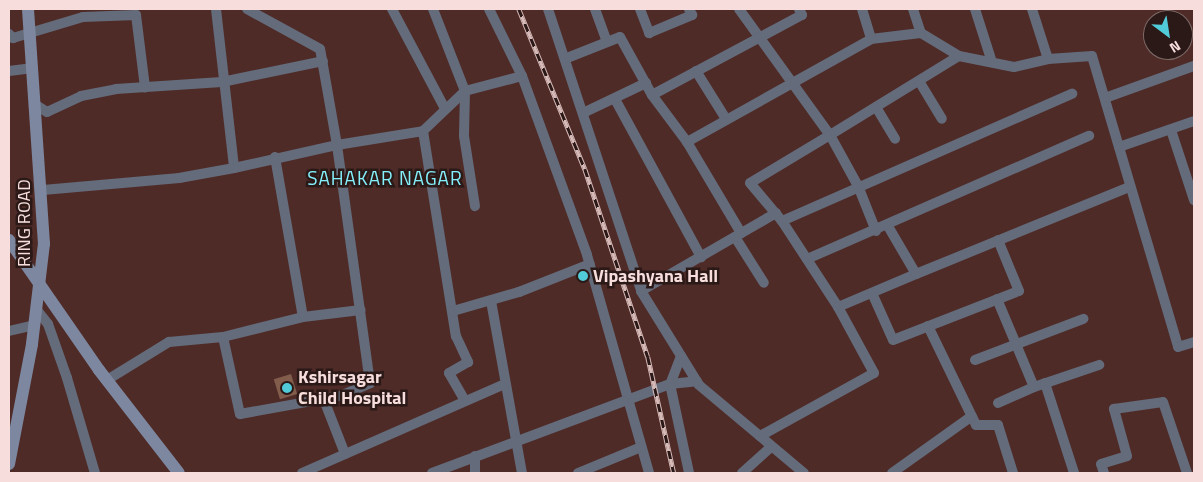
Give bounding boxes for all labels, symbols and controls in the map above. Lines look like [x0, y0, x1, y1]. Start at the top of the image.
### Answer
north arrow [1143, 10, 1193, 60]
text: N [1166, 36, 1185, 59]
district label: SAHAKAR NAGAR [306, 167, 464, 189]
street label: RING ROAD [13, 179, 35, 267]
place label: Vipashyana Hall [593, 265, 718, 287]
marker: Vipashyana Hall [577, 270, 589, 282]
place label: Kshirsagar Child Hospital [298, 367, 406, 409]
marker: Kshirsagar Child Hospital [280, 381, 294, 395]

